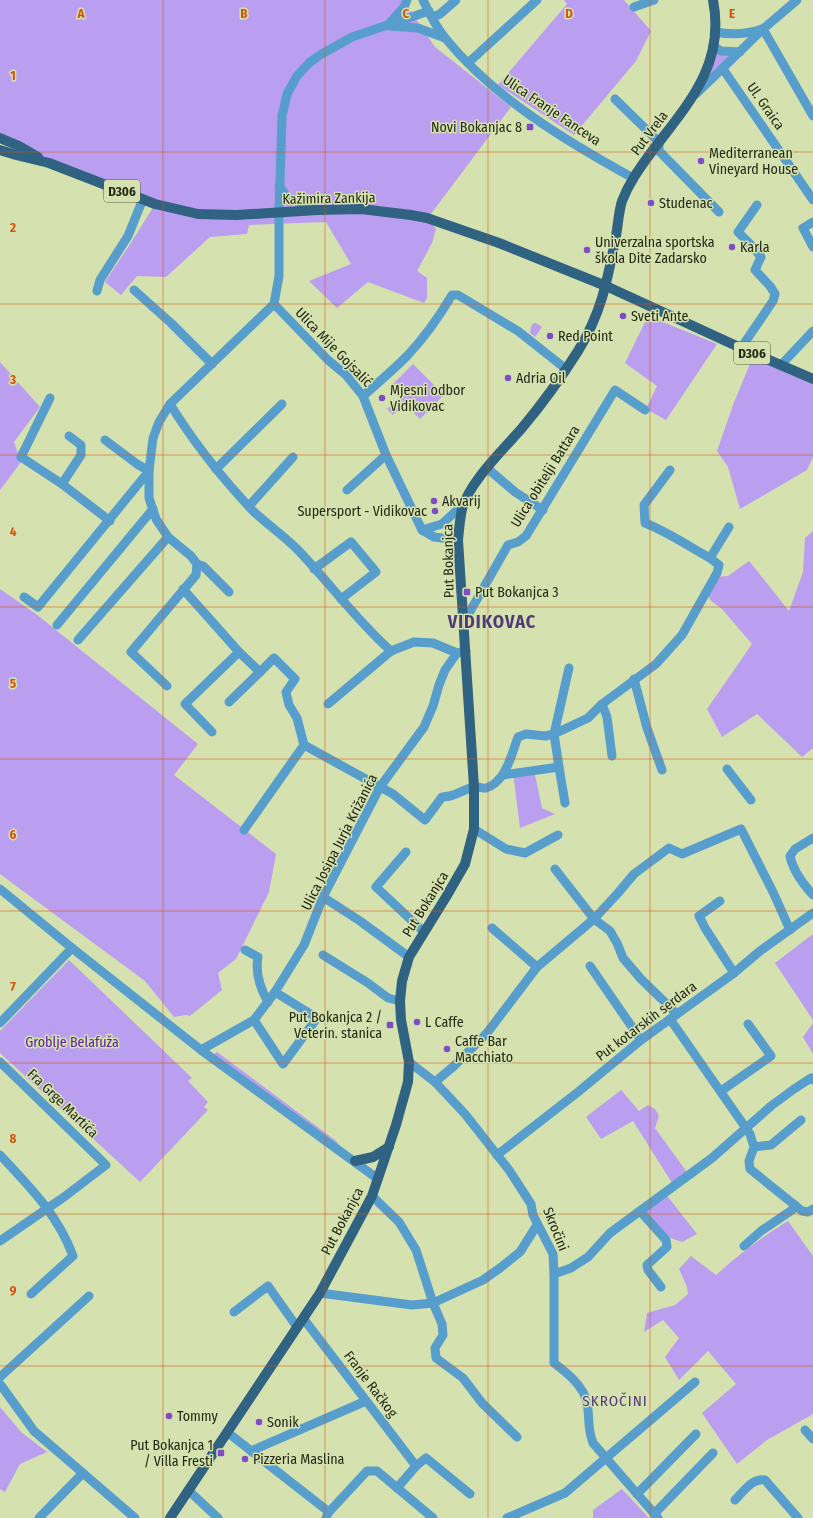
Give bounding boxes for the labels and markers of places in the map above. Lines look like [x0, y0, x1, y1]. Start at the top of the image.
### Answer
place label: Novi Bokanjac 8 [431, 119, 522, 136]
marker: Novi Bokanjac 8 [525, 122, 535, 132]
place label: Mediterranean Vineyard House [709, 145, 798, 178]
marker: Mediterranean Vineyard House [696, 156, 706, 166]
place label: Studenac [659, 195, 713, 212]
marker: Studenac [646, 198, 656, 208]
place label: Univerzalna sportska škola Dite Zadarsko [595, 234, 715, 267]
place label: Karla [740, 239, 770, 256]
marker: Karla [727, 242, 737, 252]
marker: Univerzalna sportska škola Dite Zadarsko [582, 245, 592, 255]
place label: Sveti Ante [631, 308, 688, 325]
marker: Sveti Ante [618, 311, 628, 321]
place label: Red Point [558, 328, 613, 345]
marker: Red Point [545, 331, 555, 341]
place label: Adria Oil [516, 370, 566, 387]
marker: Adria Oil [503, 373, 513, 383]
place label: Mjesni odbor Vidikovac [390, 382, 465, 415]
marker: Mjesni odbor Vidikovac [377, 393, 387, 403]
place label: Akvarij [442, 493, 481, 510]
marker: Akvarij [429, 496, 439, 506]
place label: Supersport - Vidikovac [297, 503, 427, 520]
marker: Supersport - Vidikovac [430, 506, 440, 516]
place label: Put Bokanjca 3 [475, 584, 559, 601]
marker: Put Bokanjca 3 [462, 587, 472, 597]
place label: Put Bokanjca 2 / Veterin. stanica [289, 1009, 382, 1042]
place label: L Caffe [425, 1014, 464, 1031]
marker: L Caffe [412, 1017, 422, 1027]
marker: Put Bokanjca 2 / Veterin. stanica [385, 1020, 395, 1030]
place label: Caffe Bar Macchiato [455, 1033, 513, 1066]
marker: Caffe Bar Macchiato [442, 1044, 452, 1054]
place label: Tommy [177, 1408, 219, 1425]
marker: Tommy [164, 1411, 174, 1421]
place label: Sonik [267, 1414, 299, 1431]
marker: Sonik [254, 1417, 264, 1427]
place label: Put Bokanjca 1 / Villa Fresti [130, 1437, 213, 1470]
marker: Put Bokanjca 1 / Villa Fresti [216, 1448, 226, 1458]
place label: Pizzeria Maslina [253, 1451, 345, 1468]
marker: Pizzeria Maslina [240, 1454, 250, 1464]

